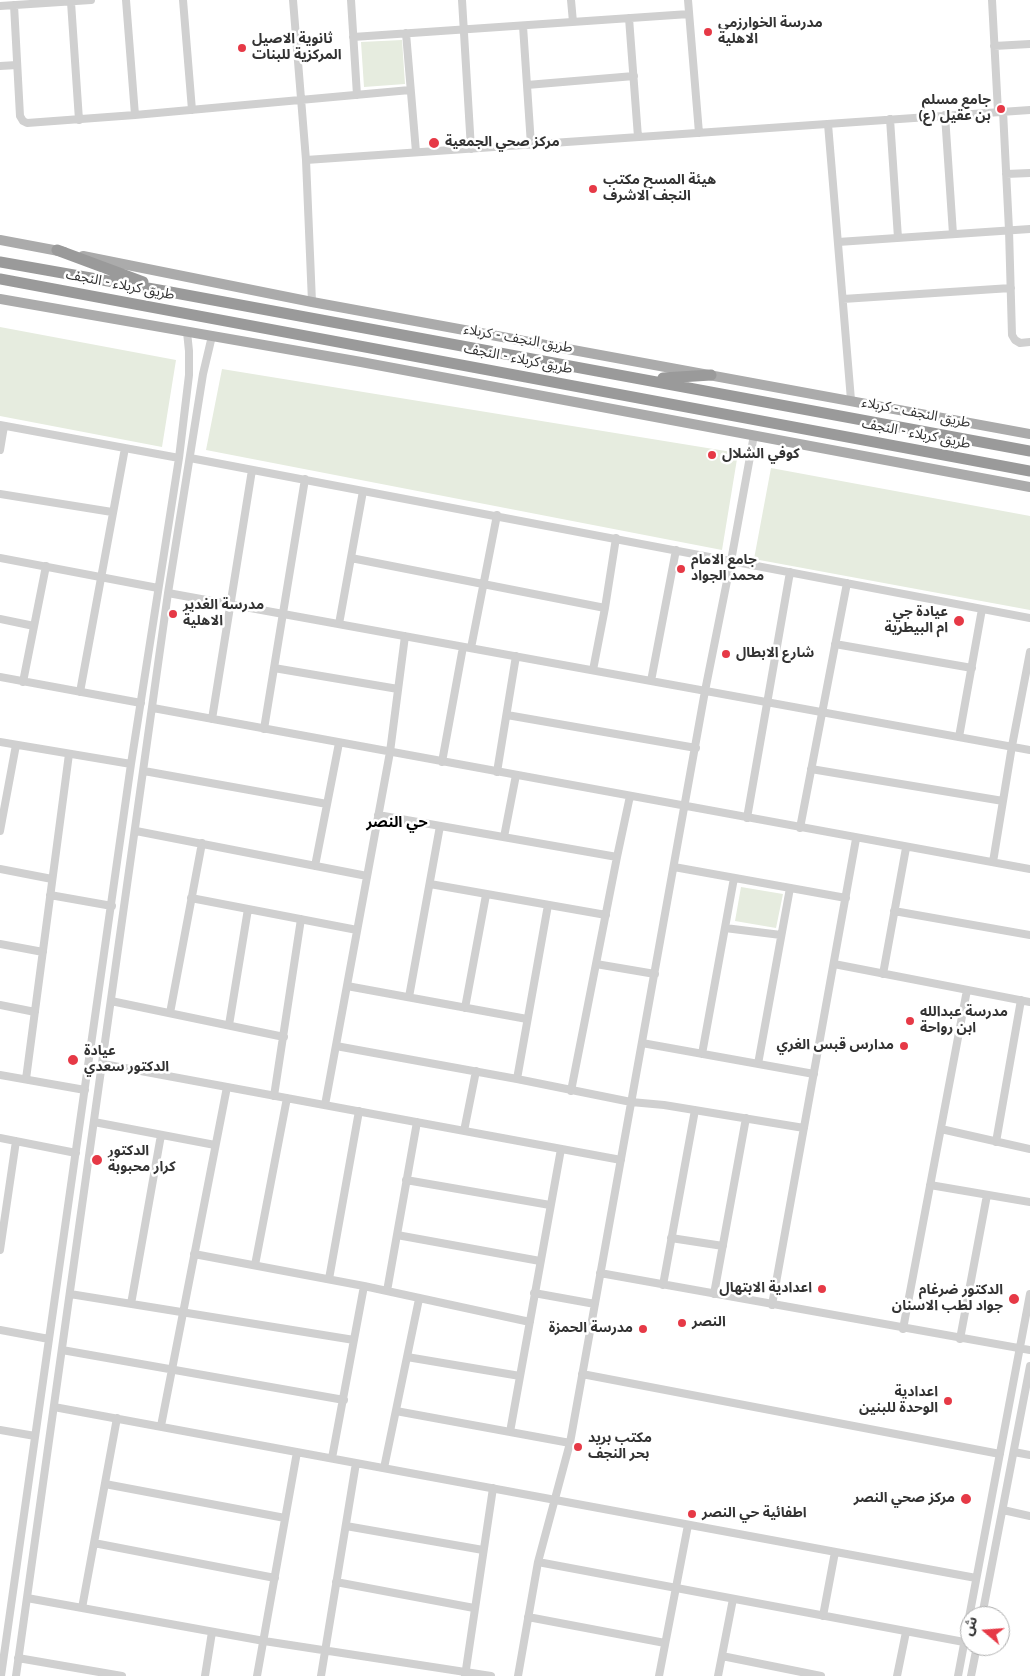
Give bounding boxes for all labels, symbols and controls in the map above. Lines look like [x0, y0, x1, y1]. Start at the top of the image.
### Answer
place label: مدرسة الخوارزمي الاهلية [718, 16, 823, 48]
marker: مدرسة الخوارزمي الاهلية [702, 26, 714, 38]
place label: ثانوية الاصيل المركزية للبنات [252, 32, 342, 64]
marker: ثانوية الاصيل المركزية للبنات [236, 42, 248, 54]
place label: جامع مسلم بن عقيل (ع) [918, 93, 991, 125]
marker: جامع مسلم بن عقيل (ع) [995, 103, 1007, 115]
place label: مركز صحي الجمعية [445, 135, 560, 151]
marker: مركز صحي الجمعية [427, 136, 441, 150]
place label: هيئة المسح مكتب النجف الاشرف [603, 173, 716, 206]
marker: هيئة المسح مكتب النجف الاشرف [587, 183, 599, 195]
street label: طريق کربلاء - النجف [64, 267, 176, 305]
street label: طريق النجف - کربلاء [462, 322, 574, 358]
street label: طريق کربلاء - النجف [462, 341, 574, 379]
street label: طريق النجف - کربلاء [860, 395, 972, 433]
street label: طريق کربلاء - النجف [860, 416, 972, 454]
place label: كوفي الشلال [722, 447, 800, 463]
marker: كوفي الشلال [706, 449, 718, 461]
place label: جامع الامام محمد الجواد [691, 553, 764, 586]
marker: جامع الامام محمد الجواد [675, 563, 687, 575]
place label: مدرسة الغدير الاهلية [183, 598, 264, 630]
place label: عيادة جي ام البيطرية [885, 605, 948, 638]
marker: مدرسة الغدير الاهلية [167, 608, 179, 620]
marker: عيادة جي ام البيطرية [952, 614, 966, 628]
place label: شارع الابطال [736, 646, 814, 662]
marker: شارع الابطال [720, 648, 732, 660]
district label: حي النصر [366, 815, 428, 833]
place label: مدرسة عبدالله ابن رواحة [920, 1005, 1008, 1038]
marker: مدرسة عبدالله ابن رواحة [904, 1015, 916, 1027]
place label: مدارس قبس الغري [776, 1038, 894, 1054]
marker: مدارس قبس الغري [898, 1040, 910, 1052]
place label: عيادة الدكتور سعدي [84, 1044, 169, 1076]
marker: عيادة الدكتور سعدي [66, 1053, 80, 1067]
place label: الدكتور كرار محبوبة [108, 1144, 176, 1176]
marker: الدكتور كرار محبوبة [90, 1153, 104, 1167]
place label: اعدادية الابتهال [719, 1281, 812, 1297]
marker: اعدادية الابتهال [816, 1283, 828, 1295]
place label: الدكتور ضرغام جواد لطب الاسنان [892, 1283, 1003, 1315]
marker: الدكتور ضرغام جواد لطب الاسنان [1007, 1292, 1021, 1306]
place label: النصر [692, 1315, 726, 1331]
marker: النصر [676, 1317, 688, 1329]
place label: مدرسة الحمزة [549, 1321, 633, 1337]
marker: مدرسة الحمزة [637, 1323, 649, 1335]
place label: اعدادية الوحدة للبنين [859, 1385, 938, 1418]
marker: اعدادية الوحدة للبنين [942, 1395, 954, 1407]
place label: مكتب بريد بحر النجف [588, 1431, 652, 1464]
marker: مكتب بريد بحر النجف [572, 1441, 584, 1453]
place label: مركز صحي النصر [854, 1491, 955, 1507]
marker: مركز صحي النصر [959, 1492, 973, 1506]
place label: اطفائية حي النصر [702, 1506, 807, 1522]
marker: اطفائية حي النصر [686, 1508, 698, 1520]
north arrow [960, 1606, 1010, 1656]
text: ش [960, 1615, 982, 1638]

